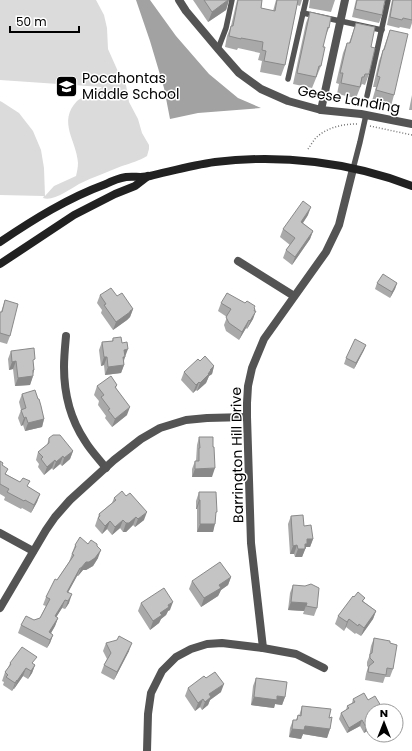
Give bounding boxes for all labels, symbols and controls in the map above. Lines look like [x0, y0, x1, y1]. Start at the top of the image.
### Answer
scale bar [10, 8, 79, 34]
text: 50 m [16, 13, 47, 30]
place label: Pocahontas Middle School [82, 68, 179, 104]
school or university icon: Pocahontas Middle School [54, 73, 80, 99]
street label: Geese Landing [296, 80, 402, 118]
street label: Barrington Hill Drive [226, 387, 248, 523]
north arrow [364, 703, 404, 743]
text: N [380, 705, 388, 721]

